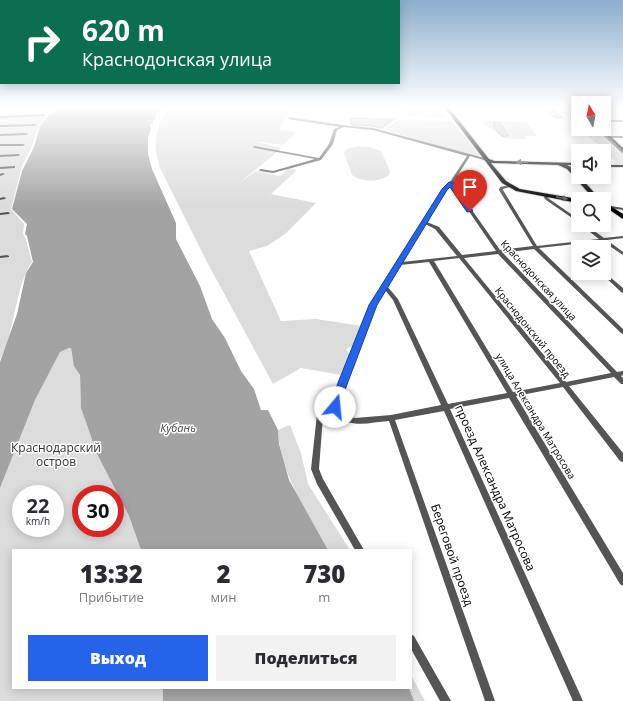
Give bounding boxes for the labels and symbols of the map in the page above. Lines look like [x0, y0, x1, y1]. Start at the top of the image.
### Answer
north arrow [571, 96, 611, 136]
one-way arrow [515, 159, 528, 165]
pin [453, 170, 487, 211]
one-way arrow [556, 196, 568, 202]
street label: Краснодонская улица [498, 237, 580, 323]
street label: Краснодонский проезд [492, 284, 574, 380]
street label: улица Александра Матросова [493, 350, 579, 482]
position arrow [314, 386, 356, 428]
street label: проезд Александра Матросова [451, 402, 540, 574]
water label: Кубань [160, 420, 196, 435]
park label: Краснодарский остров [11, 439, 101, 470]
speed limit sign: 30 [72, 485, 124, 537]
street label: Береговой проезд [427, 502, 478, 608]

